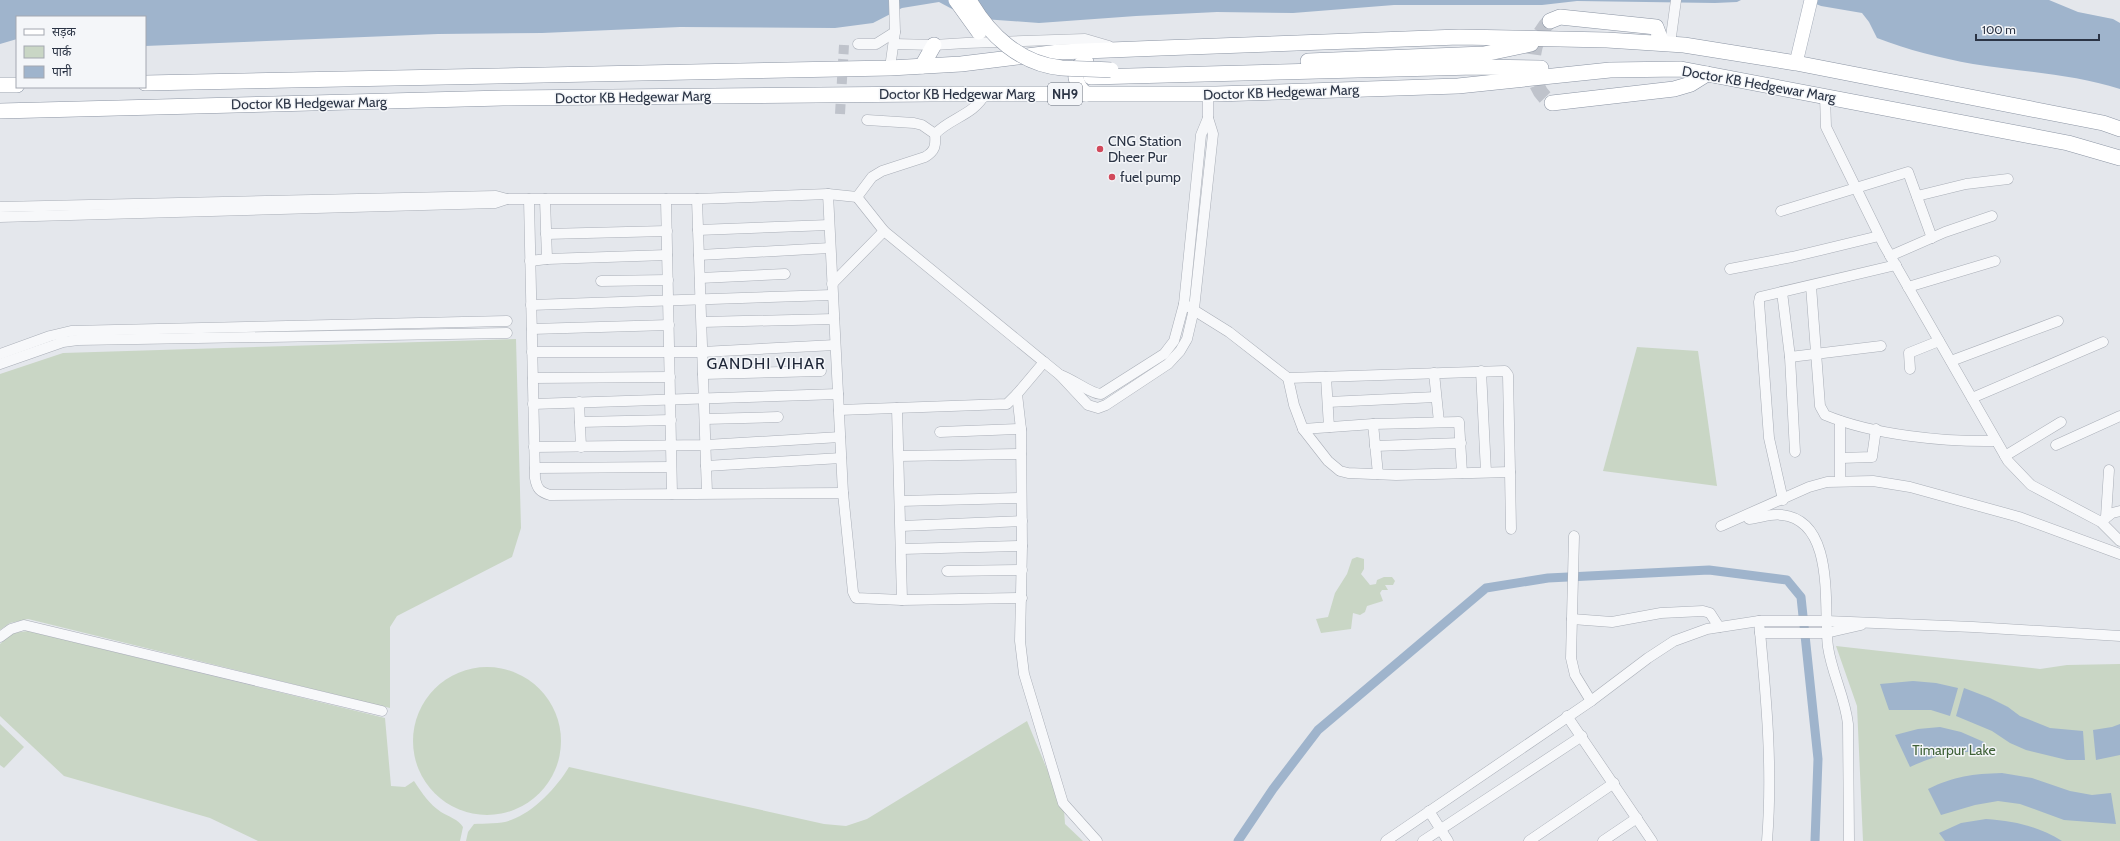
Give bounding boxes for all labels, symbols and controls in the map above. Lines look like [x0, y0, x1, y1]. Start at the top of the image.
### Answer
legend [16, 16, 146, 88]
scale bar [1976, 16, 2099, 42]
text: 100 m [1982, 22, 2016, 37]
text: सड़क [52, 24, 77, 39]
text: पार्क [52, 44, 72, 59]
street label: Doctor KB Hedgewar Marg [1681, 62, 1838, 107]
text: पानी [52, 64, 73, 79]
street label: Doctor KB Hedgewar Marg [1203, 80, 1360, 104]
road number: NH9 [1048, 83, 1082, 105]
street label: Doctor KB Hedgewar Marg [879, 85, 1036, 103]
street label: Doctor KB Hedgewar Marg [555, 87, 712, 107]
street label: Doctor KB Hedgewar Marg [231, 93, 388, 113]
place label: CNG Station Dheer Pur [1108, 132, 1182, 166]
marker: CNG Station Dheer Pur [1095, 144, 1105, 154]
place label: fuel pump [1120, 168, 1181, 186]
marker: fuel pump [1107, 172, 1117, 182]
district label: GANDHI VIHAR [706, 354, 826, 373]
park label: Timarpur Lake [1912, 741, 1996, 759]

